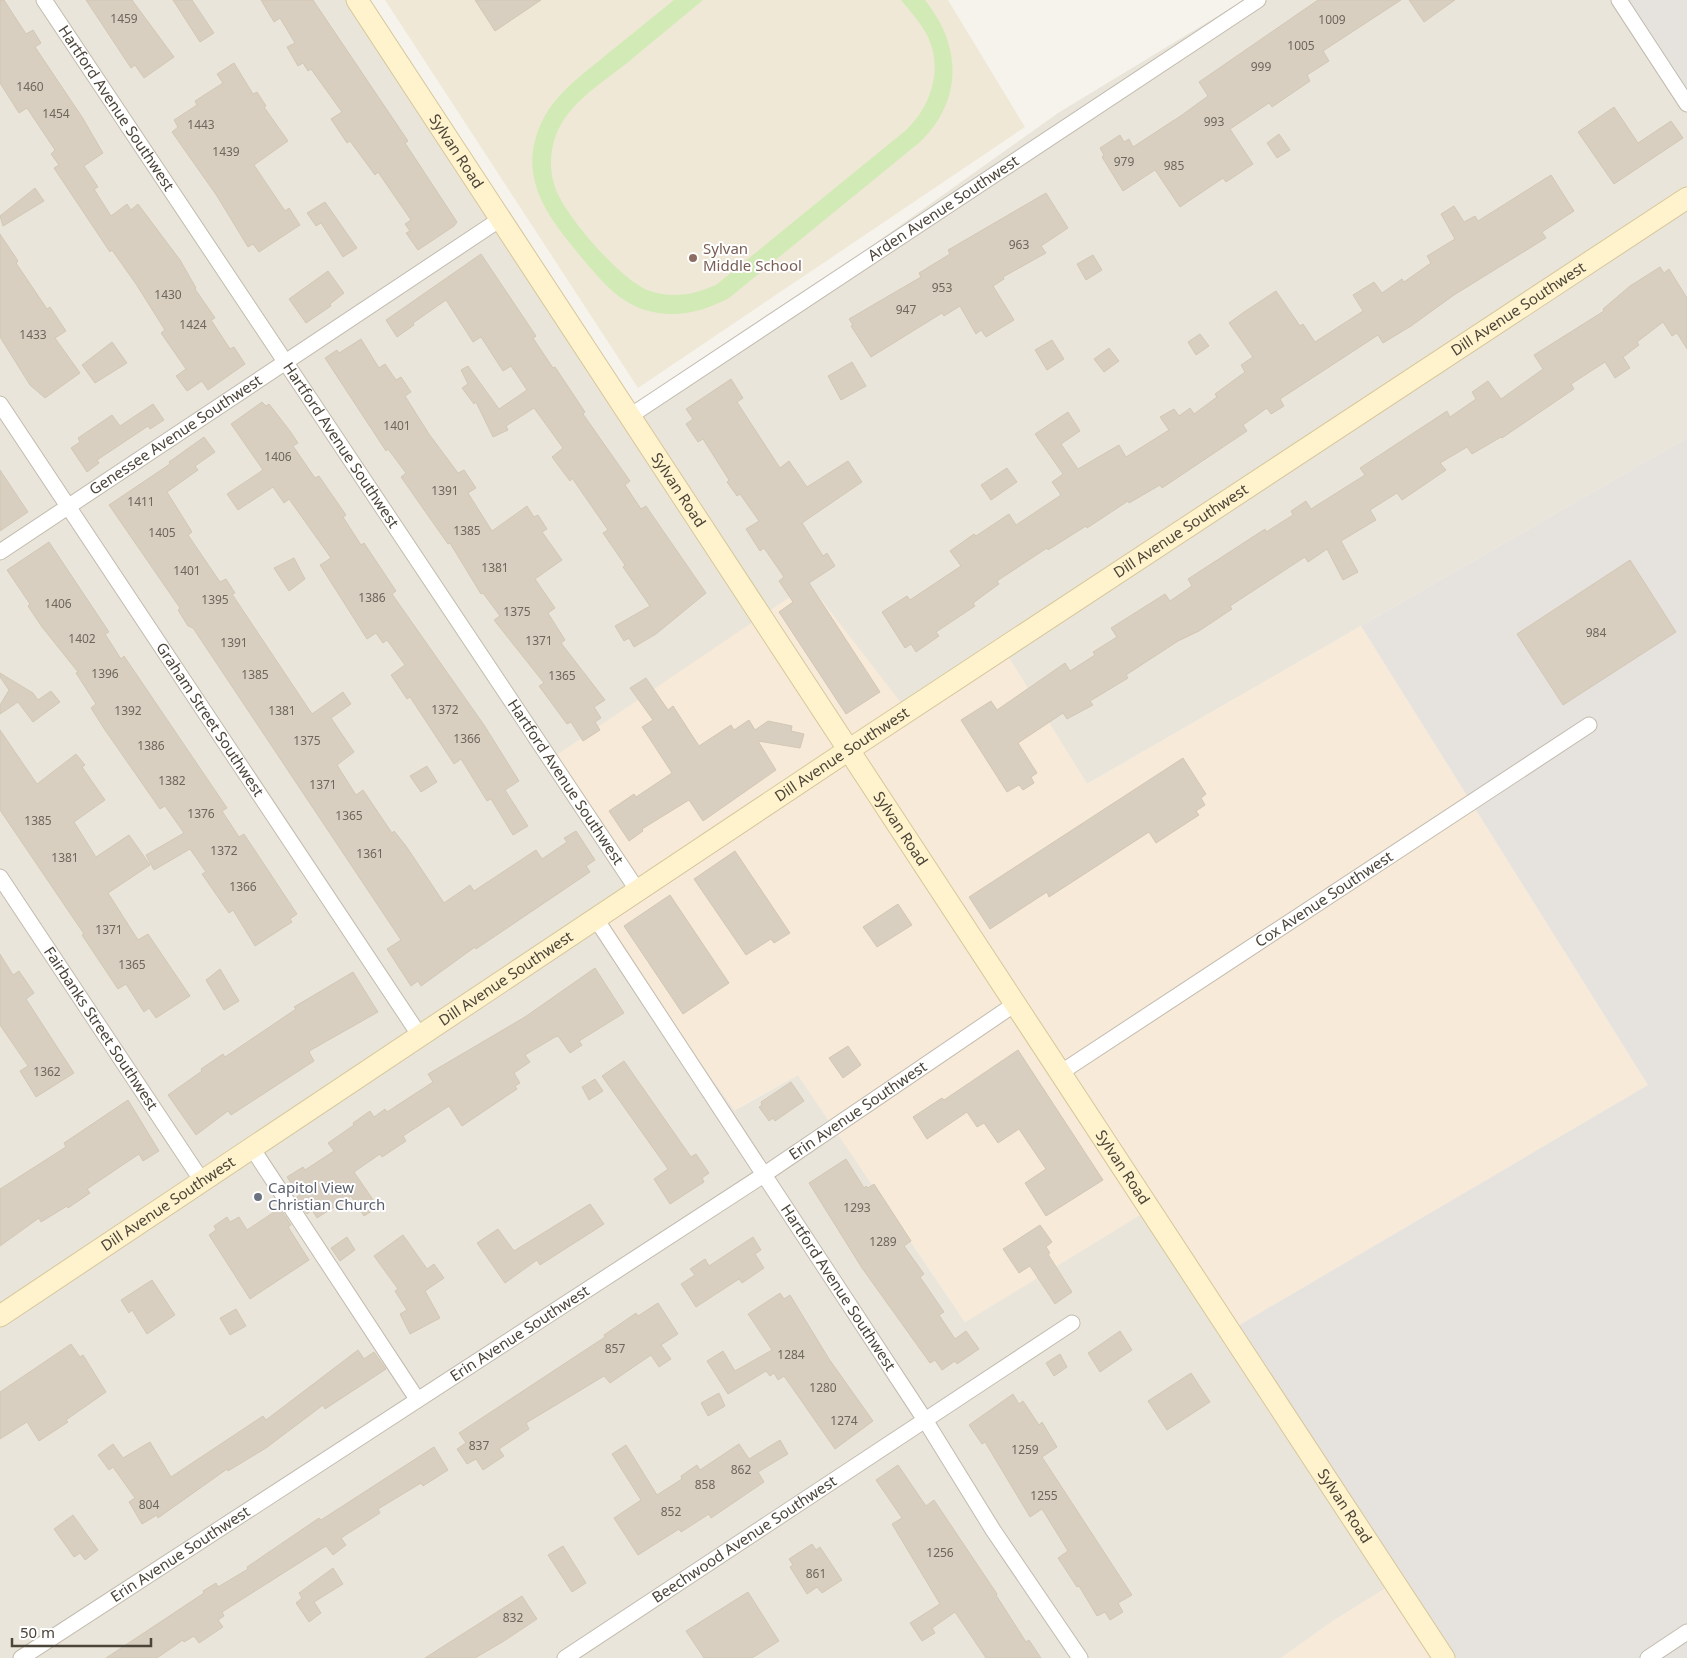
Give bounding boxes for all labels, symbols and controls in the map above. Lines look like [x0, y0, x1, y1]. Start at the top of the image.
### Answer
house number: 1459 [110, 10, 138, 27]
house number: 1009 [1318, 11, 1346, 28]
street label: Hartford Avenue Southwest [54, 21, 180, 195]
house number: 1005 [1287, 37, 1315, 54]
house number: 999 [1251, 58, 1271, 75]
house number: 1460 [16, 78, 44, 95]
house number: 1454 [42, 105, 70, 122]
street label: Sylvan Road [425, 110, 489, 192]
house number: 993 [1204, 113, 1224, 130]
house number: 1443 [187, 116, 215, 133]
house number: 1439 [212, 143, 240, 160]
street label: Arden Avenue Southwest [864, 150, 1023, 265]
house number: 979 [1114, 153, 1134, 170]
house number: 985 [1164, 157, 1184, 174]
house number: 963 [1009, 236, 1029, 253]
place label: Sylvan Middle School [703, 238, 802, 275]
marker: Sylvan Middle School [687, 252, 699, 264]
street label: Dill Avenue Southwest [1447, 256, 1590, 360]
house number: 953 [932, 279, 952, 296]
house number: 1430 [154, 286, 182, 303]
house number: 947 [896, 301, 916, 318]
house number: 1424 [179, 316, 207, 333]
house number: 1433 [19, 326, 47, 343]
street label: Hartford Avenue Southwest [279, 358, 404, 532]
street label: Genessee Avenue Southwest [85, 369, 266, 499]
house number: 1401 [383, 417, 411, 434]
house number: 1406 [264, 448, 292, 465]
street label: Sylvan Road [647, 448, 711, 531]
street label: Dill Avenue Southwest [1109, 478, 1252, 582]
house number: 1391 [431, 482, 459, 499]
house number: 1411 [127, 493, 155, 510]
house number: 1385 [453, 522, 481, 539]
house number: 1405 [148, 524, 176, 541]
house number: 1381 [481, 559, 509, 576]
house number: 1401 [173, 562, 201, 579]
house number: 1386 [358, 589, 386, 606]
house number: 1395 [201, 591, 229, 608]
house number: 1406 [44, 595, 72, 612]
house number: 1375 [503, 603, 531, 620]
house number: 984 [1586, 624, 1606, 641]
house number: 1402 [68, 630, 96, 647]
house number: 1371 [525, 632, 553, 649]
house number: 1391 [220, 634, 248, 651]
street label: Graham Street Southwest [152, 638, 269, 800]
house number: 1396 [91, 665, 119, 682]
house number: 1385 [241, 666, 269, 683]
house number: 1365 [548, 667, 576, 684]
street label: Hartford Avenue Southwest [504, 695, 629, 869]
house number: 1372 [431, 701, 459, 718]
house number: 1392 [114, 702, 142, 719]
house number: 1381 [268, 702, 296, 719]
street label: Dill Avenue Southwest [770, 702, 913, 806]
house number: 1366 [453, 730, 481, 747]
house number: 1375 [293, 732, 321, 749]
house number: 1386 [137, 737, 165, 754]
house number: 1382 [158, 772, 186, 789]
house number: 1371 [309, 776, 337, 793]
street label: Sylvan Road [869, 787, 933, 869]
house number: 1376 [187, 805, 215, 822]
house number: 1365 [335, 807, 363, 824]
house number: 1385 [24, 812, 52, 829]
house number: 1372 [210, 842, 238, 859]
house number: 1361 [356, 845, 384, 862]
street label: Cox Avenue Southwest [1251, 846, 1397, 951]
house number: 1381 [51, 849, 79, 866]
house number: 1366 [229, 878, 257, 895]
house number: 1371 [95, 921, 123, 938]
street label: Dill Avenue Southwest [434, 925, 577, 1030]
street label: Fairbanks Street Southwest [40, 942, 163, 1114]
house number: 1365 [118, 956, 146, 973]
street label: Erin Avenue Southwest [785, 1056, 931, 1164]
house number: 1362 [33, 1063, 61, 1080]
street label: Sylvan Road [1092, 1126, 1155, 1208]
street label: Dill Avenue Southwest [97, 1151, 239, 1255]
place label: Capitol View Christian Church [268, 1177, 385, 1214]
marker: Capitol View Christian Church [252, 1191, 264, 1203]
house number: 1293 [843, 1199, 871, 1216]
street label: Hartford Avenue Southwest [777, 1200, 901, 1375]
house number: 1289 [869, 1233, 897, 1250]
street label: Erin Avenue Southwest [446, 1280, 593, 1385]
house number: 857 [605, 1340, 625, 1357]
house number: 1284 [777, 1346, 805, 1363]
house number: 1280 [809, 1379, 837, 1396]
house number: 1274 [830, 1412, 858, 1429]
house number: 837 [469, 1437, 489, 1454]
house number: 1259 [1011, 1441, 1039, 1458]
house number: 862 [731, 1461, 751, 1478]
street label: Sylvan Road [1314, 1465, 1377, 1547]
street label: Beechwood Avenue Southwest [648, 1470, 840, 1607]
house number: 858 [695, 1476, 715, 1493]
house number: 1255 [1030, 1487, 1058, 1504]
house number: 804 [139, 1496, 159, 1513]
street label: Erin Avenue Southwest [106, 1501, 254, 1606]
house number: 852 [661, 1503, 681, 1520]
house number: 1256 [926, 1544, 954, 1561]
house number: 861 [806, 1565, 826, 1582]
house number: 832 [503, 1609, 523, 1626]
scale bar [12, 1616, 151, 1648]
text: 50 m [20, 1622, 55, 1642]

